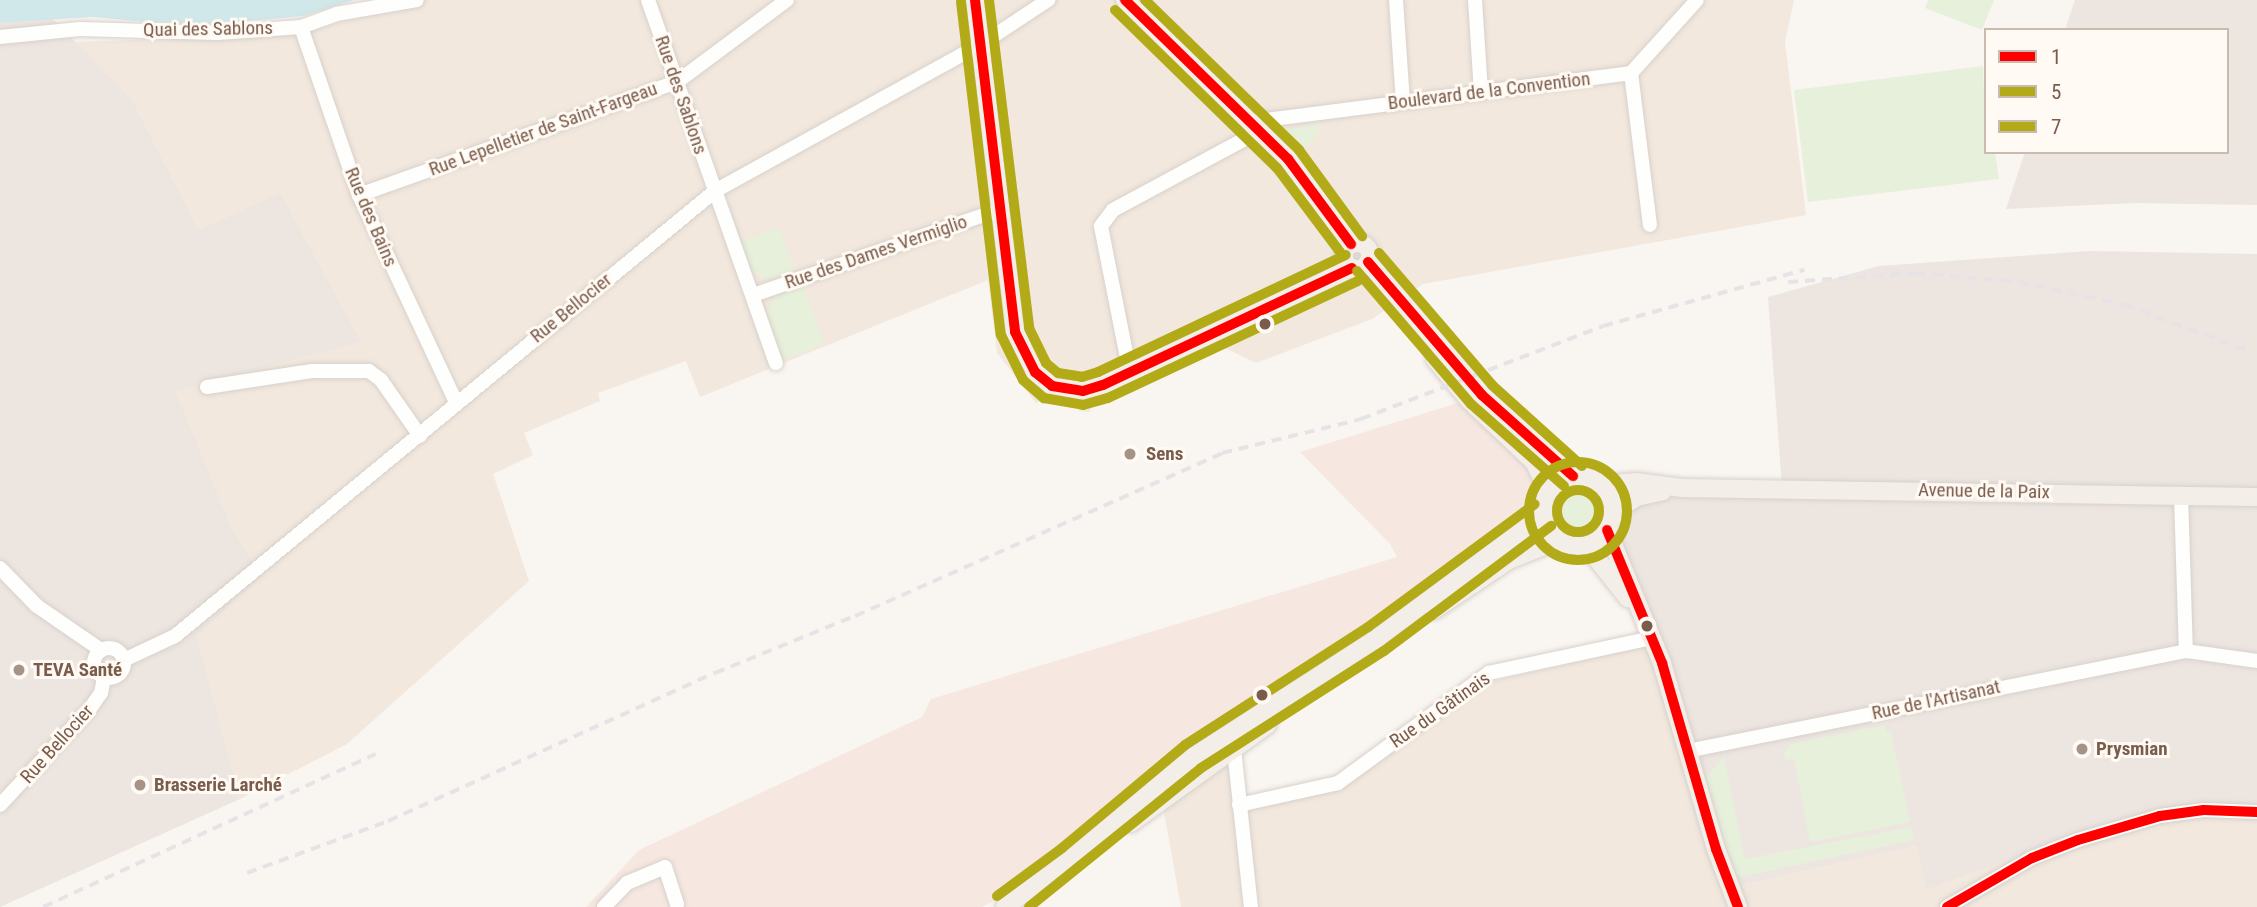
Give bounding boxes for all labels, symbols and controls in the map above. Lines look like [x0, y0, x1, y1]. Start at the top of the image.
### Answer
street label: Quai des Sablons [143, 16, 273, 42]
legend [1984, 28, 2229, 154]
street label: Rue des Sablons [650, 33, 712, 157]
text: 1 [2051, 45, 2061, 69]
street label: Boulevard de la Convention [1387, 67, 1591, 115]
street label: Rue Lepelletier de Saint-Fargeau [426, 77, 660, 181]
text: 5 [2051, 80, 2061, 104]
text: 7 [2051, 115, 2061, 139]
street label: Rue des Bains [340, 164, 402, 270]
street label: Rue des Dames Vermiglio [782, 210, 970, 294]
street label: Rue Bellocier [526, 268, 616, 348]
unlabelled marker [1258, 317, 1272, 331]
place label: Sens [1146, 443, 1183, 465]
marker: Sens [1120, 444, 1140, 464]
street label: Avenue de la Paix [1918, 478, 2050, 504]
unlabelled marker [1640, 619, 1654, 633]
place label: TEVA Santé [33, 659, 122, 681]
marker: TEVA Santé [11, 662, 27, 678]
street label: Rue du Gâtinais [1385, 667, 1495, 753]
street label: Rue de l'Artisanat [1870, 675, 2002, 725]
unlabelled marker [1255, 688, 1269, 702]
street label: Rue Bellocier [16, 700, 98, 788]
place label: Prysmian [2096, 738, 2168, 760]
marker: Prysmian [2074, 741, 2090, 757]
place label: Brasserie Larché [154, 774, 282, 796]
marker: Brasserie Larché [132, 777, 148, 793]

